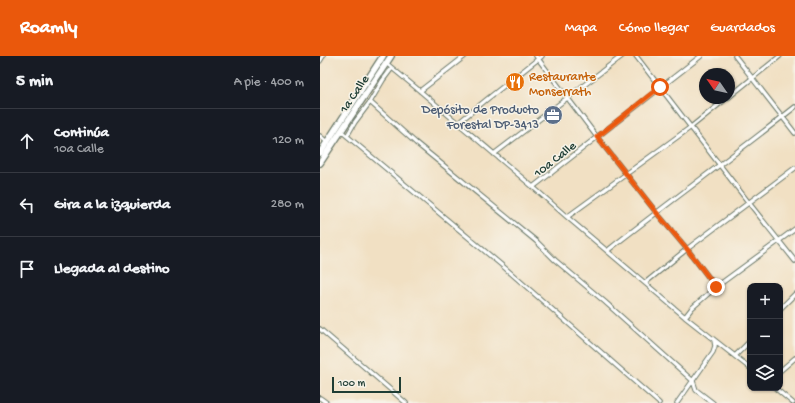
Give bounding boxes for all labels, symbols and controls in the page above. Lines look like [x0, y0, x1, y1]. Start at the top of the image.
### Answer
text: Roamly [20, 17, 77, 40]
text: Mapa [565, 20, 597, 37]
text: Cómo llegar [619, 20, 688, 37]
text: Guardados [710, 20, 775, 37]
north arrow [699, 68, 735, 104]
place label: Restaurante Monserrath [529, 70, 596, 100]
restaurant icon: Restaurante Monserrath [504, 71, 526, 93]
text: 5 min [16, 72, 53, 92]
street label: 1a Calle [336, 72, 373, 117]
text: A pie · 400 m [234, 75, 304, 90]
route start [651, 78, 669, 96]
place label: Depósito de Producto Forestal DP-3413 [421, 103, 539, 133]
office icon: Depósito de Producto Forestal DP-3413 [542, 104, 564, 126]
text: Continúa [54, 124, 109, 142]
icon: ahead [16, 130, 38, 152]
text: 120 m [273, 133, 304, 148]
street label: 10a Calle [531, 139, 580, 182]
text: 10a Calle [54, 142, 104, 157]
icon: left [16, 194, 38, 216]
text: Gira a la izquierda [54, 196, 170, 214]
text: 280 m [271, 197, 304, 212]
icon: arrive [16, 258, 38, 280]
text: Llegada al destino [54, 260, 170, 278]
route end [707, 278, 725, 296]
map controls [747, 283, 783, 391]
button: + [747, 283, 783, 319]
button: − [747, 319, 783, 355]
button: layers [747, 355, 783, 391]
scale bar [332, 375, 401, 394]
text: 100 m [338, 378, 365, 390]

